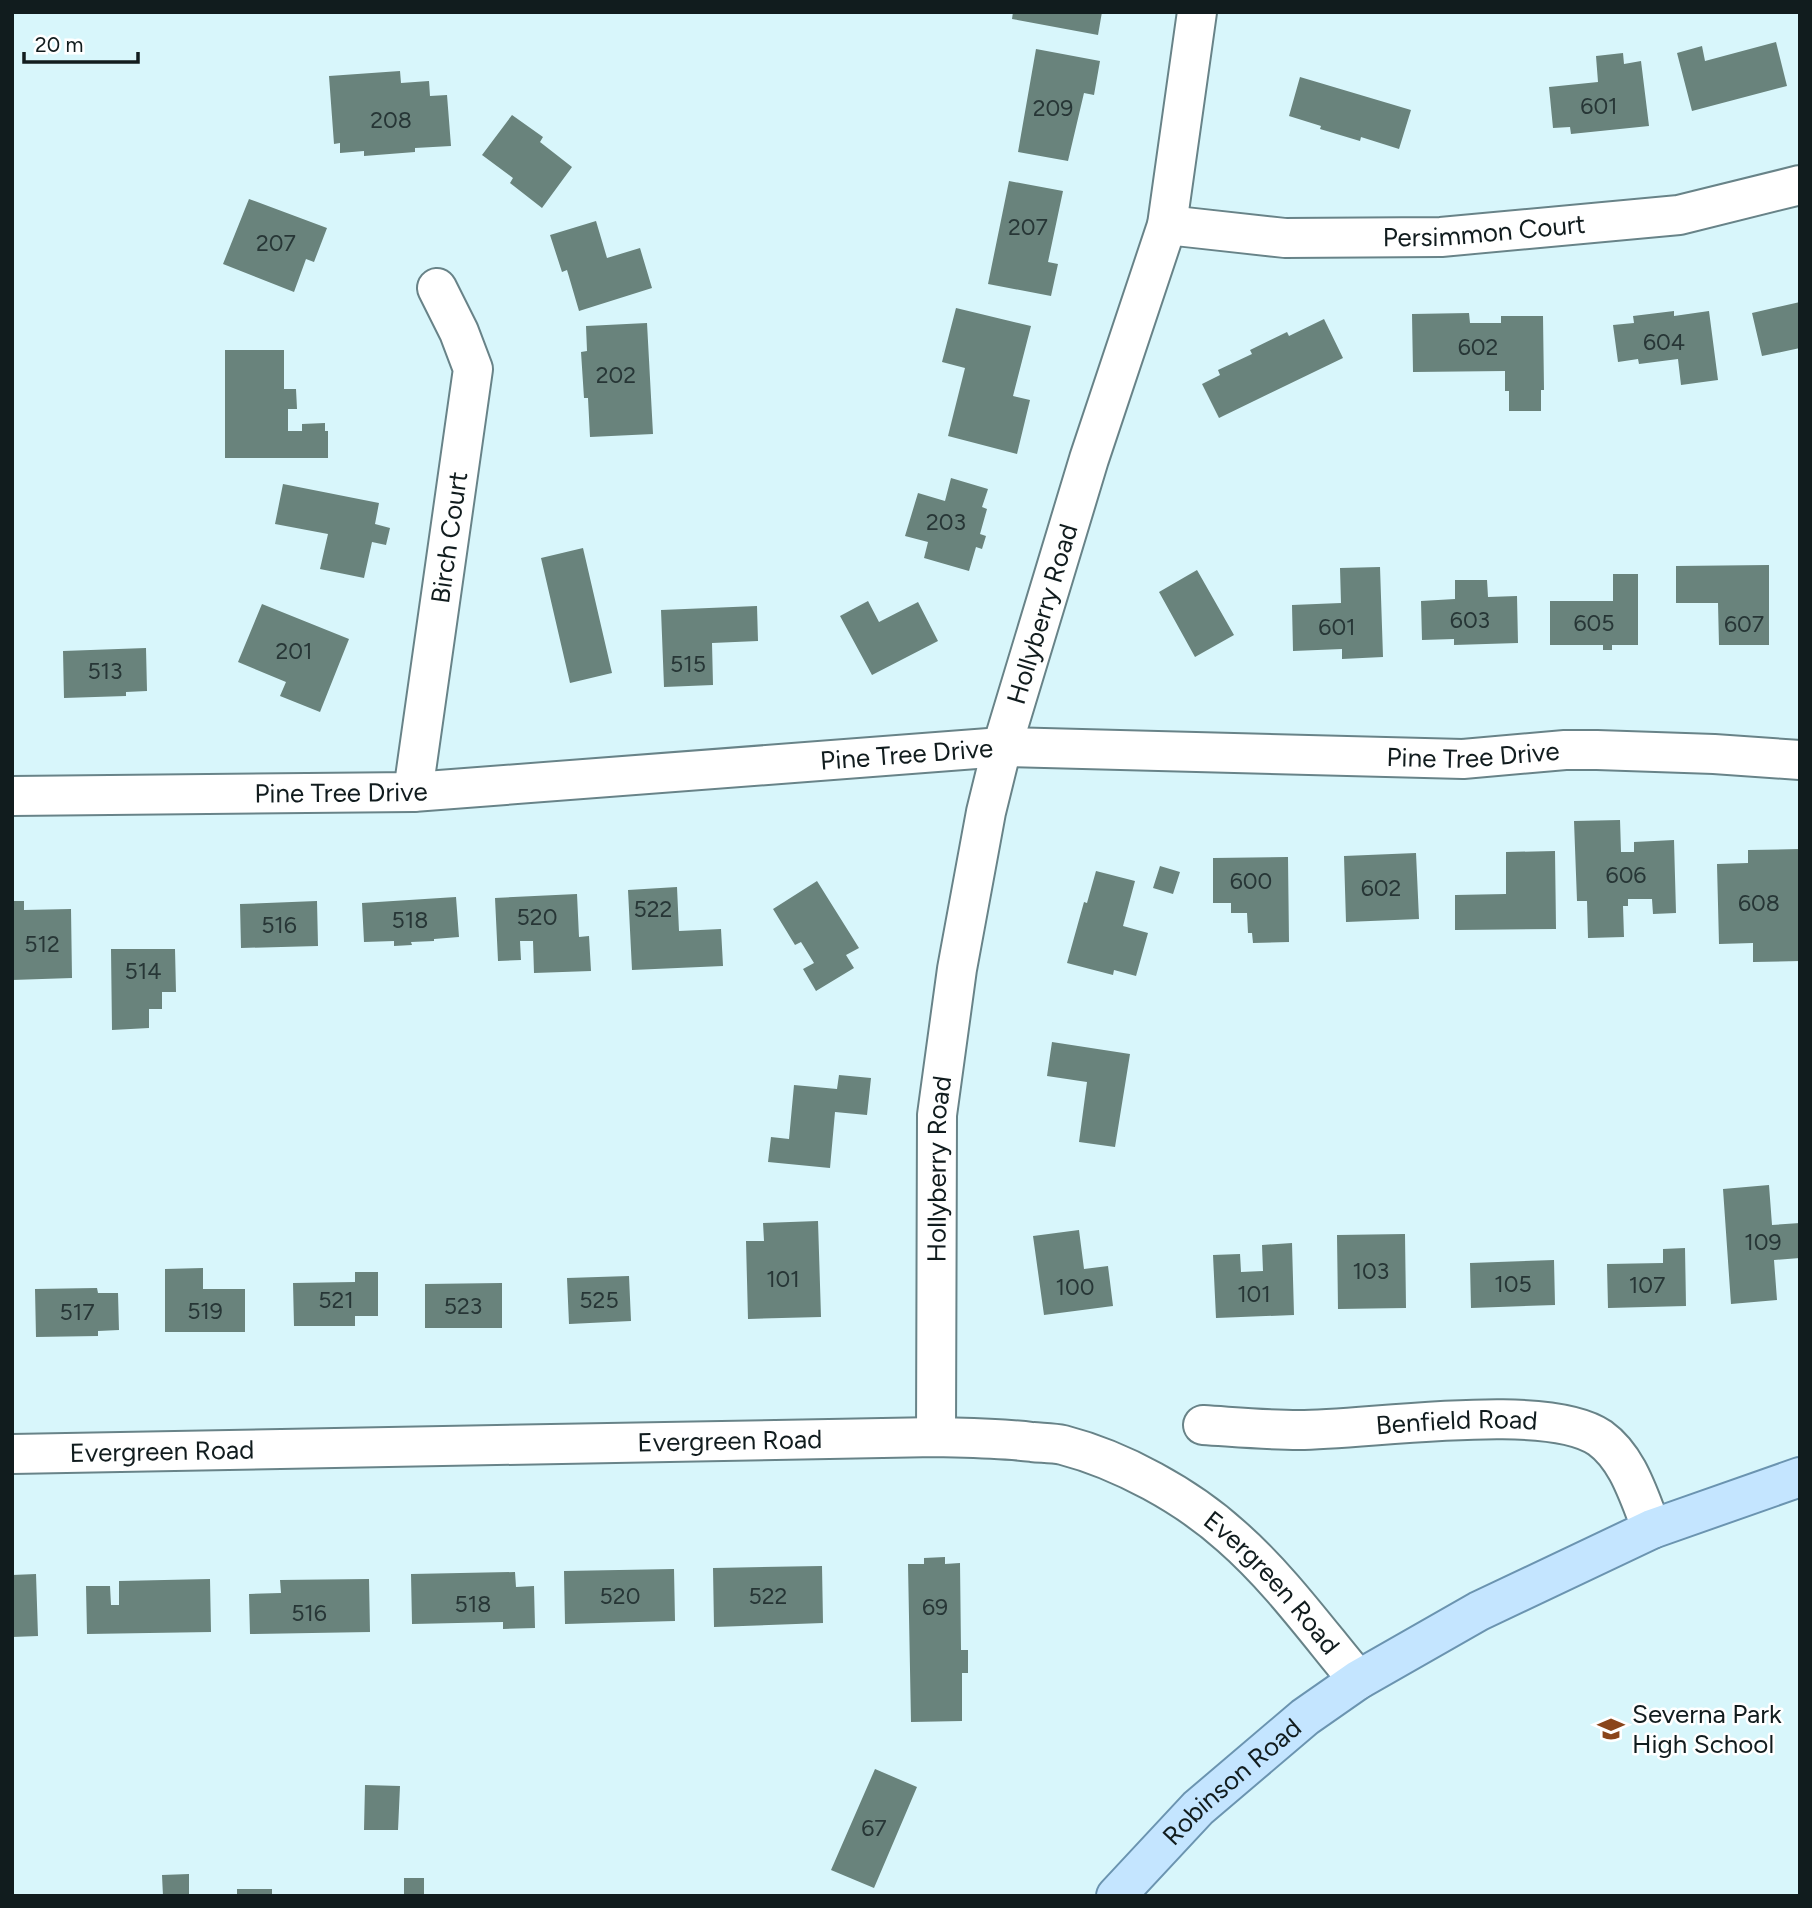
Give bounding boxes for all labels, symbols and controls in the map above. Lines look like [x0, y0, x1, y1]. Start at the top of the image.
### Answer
scale bar [24, 21, 138, 65]
text: 20 m [35, 32, 83, 57]
house number: 601 [1580, 92, 1618, 120]
house number: 209 [1033, 94, 1073, 122]
house number: 208 [370, 106, 412, 134]
street label: Persimmon Court [1383, 208, 1587, 253]
house number: 207 [1008, 213, 1048, 241]
house number: 207 [256, 229, 296, 257]
house number: 604 [1643, 328, 1685, 356]
house number: 602 [1458, 333, 1498, 361]
house number: 202 [596, 361, 636, 389]
street label: Birch Court [424, 469, 474, 606]
house number: 203 [926, 508, 966, 536]
street label: Hollyberry Road [1000, 520, 1085, 708]
house number: 603 [1450, 606, 1490, 634]
house number: 605 [1574, 609, 1615, 637]
house number: 607 [1724, 610, 1764, 638]
house number: 601 [1318, 613, 1356, 641]
house number: 201 [275, 637, 313, 665]
house number: 515 [670, 650, 706, 678]
house number: 513 [87, 657, 123, 685]
street label: Pine Tree Drive [819, 732, 994, 777]
street label: Pine Tree Drive [1386, 735, 1561, 775]
street label: Pine Tree Drive [254, 775, 429, 810]
house number: 606 [1606, 861, 1646, 889]
house number: 600 [1230, 867, 1272, 895]
house number: 602 [1361, 874, 1401, 902]
house number: 608 [1738, 889, 1780, 917]
house number: 522 [634, 895, 672, 923]
house number: 520 [517, 903, 557, 931]
house number: 518 [392, 906, 428, 934]
house number: 516 [261, 911, 297, 939]
house number: 512 [24, 930, 60, 958]
house number: 514 [124, 957, 162, 985]
street label: Hollyberry Road [921, 1074, 958, 1262]
house number: 109 [1744, 1228, 1782, 1256]
house number: 103 [1353, 1257, 1389, 1285]
house number: 101 [766, 1265, 800, 1293]
house number: 105 [1494, 1270, 1532, 1298]
house number: 107 [1629, 1271, 1665, 1299]
house number: 100 [1056, 1273, 1095, 1301]
house number: 101 [1237, 1280, 1271, 1308]
house number: 521 [318, 1286, 354, 1314]
house number: 525 [579, 1286, 619, 1314]
house number: 523 [444, 1292, 482, 1320]
house number: 519 [187, 1297, 223, 1325]
house number: 517 [59, 1298, 95, 1326]
street label: Benfield Road [1374, 1403, 1539, 1441]
street label: Evergreen Road [637, 1423, 823, 1458]
street label: Evergreen Road [69, 1434, 255, 1469]
street label: Evergreen Road [1198, 1504, 1346, 1661]
house number: 520 [600, 1582, 640, 1610]
house number: 522 [749, 1582, 787, 1610]
house number: 518 [455, 1590, 491, 1618]
house number: 69 [922, 1593, 948, 1621]
house number: 516 [291, 1599, 327, 1627]
place label: Severna Park High School [1632, 1698, 1782, 1760]
street label: Robinson Road [1156, 1711, 1308, 1852]
school or university icon: Severna Park High School [1596, 1714, 1626, 1744]
house number: 67 [861, 1814, 887, 1842]

